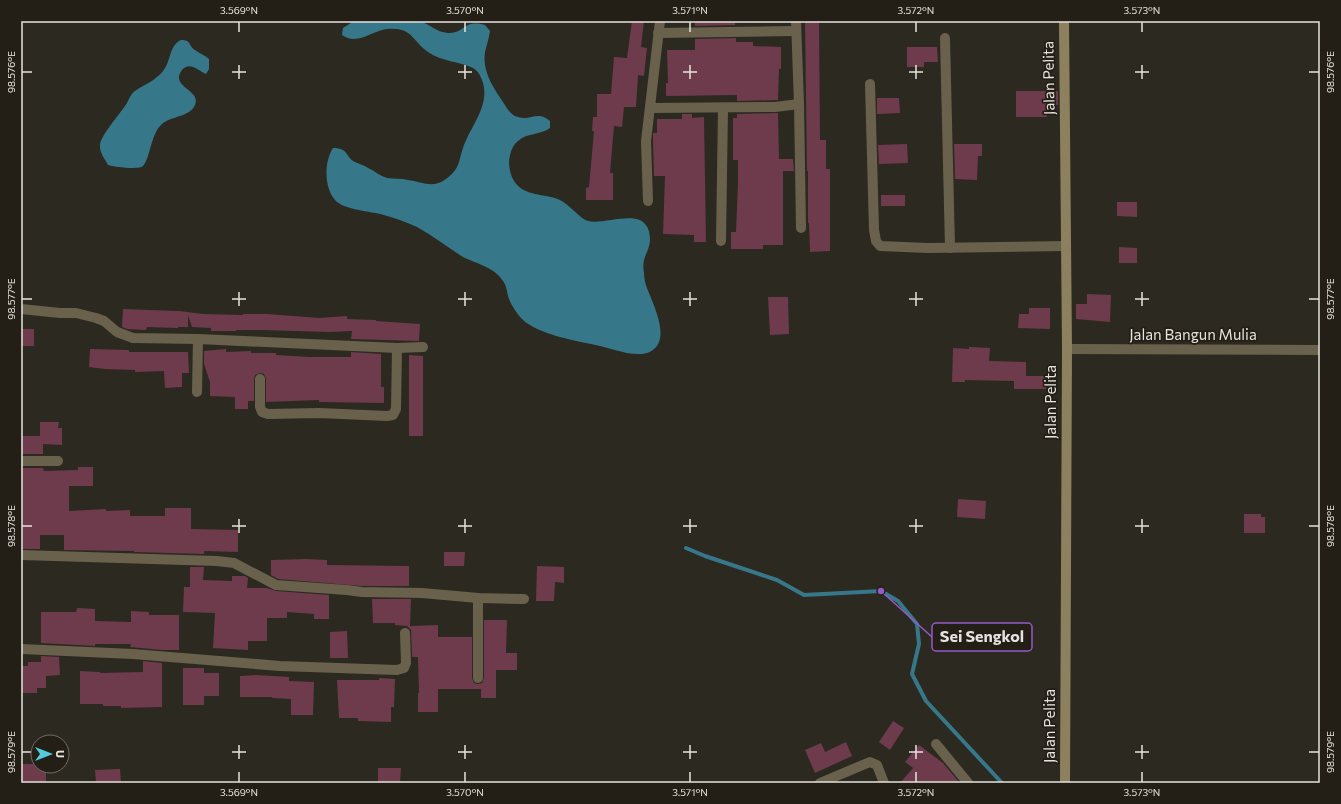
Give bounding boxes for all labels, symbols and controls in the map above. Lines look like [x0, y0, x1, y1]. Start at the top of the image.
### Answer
text: 3.569°N [220, 4, 258, 16]
text: 3.570°N [446, 4, 484, 16]
text: 3.571°N [672, 4, 708, 16]
text: 3.572°N [898, 4, 934, 16]
text: 3.573°N [1124, 4, 1160, 16]
street label: Jalan Pelita [1038, 41, 1058, 115]
text: 98.576°E [5, 51, 17, 93]
text: 98.576°E [1324, 51, 1336, 93]
text: 98.577°E [5, 278, 17, 320]
text: 98.577°E [1324, 278, 1336, 320]
street label: Jalan Bangun Mulia [1129, 325, 1257, 343]
street label: Jalan Pelita [1041, 365, 1059, 439]
text: 98.578°E [5, 505, 17, 547]
text: 98.578°E [1324, 505, 1336, 547]
callout: Sei Sengkol [932, 623, 1032, 651]
text: Sei Sengkol [940, 626, 1024, 645]
street label: Jalan Pelita [1040, 689, 1058, 763]
text: 98.579°E [5, 731, 17, 773]
text: 98.579°E [1324, 731, 1336, 773]
north arrow [30, 734, 70, 774]
text: U [54, 750, 67, 758]
text: 3.569°N [220, 786, 258, 798]
text: 3.570°N [446, 786, 484, 798]
text: 3.571°N [672, 786, 708, 798]
text: 3.572°N [898, 786, 934, 798]
text: 3.573°N [1124, 786, 1160, 798]

